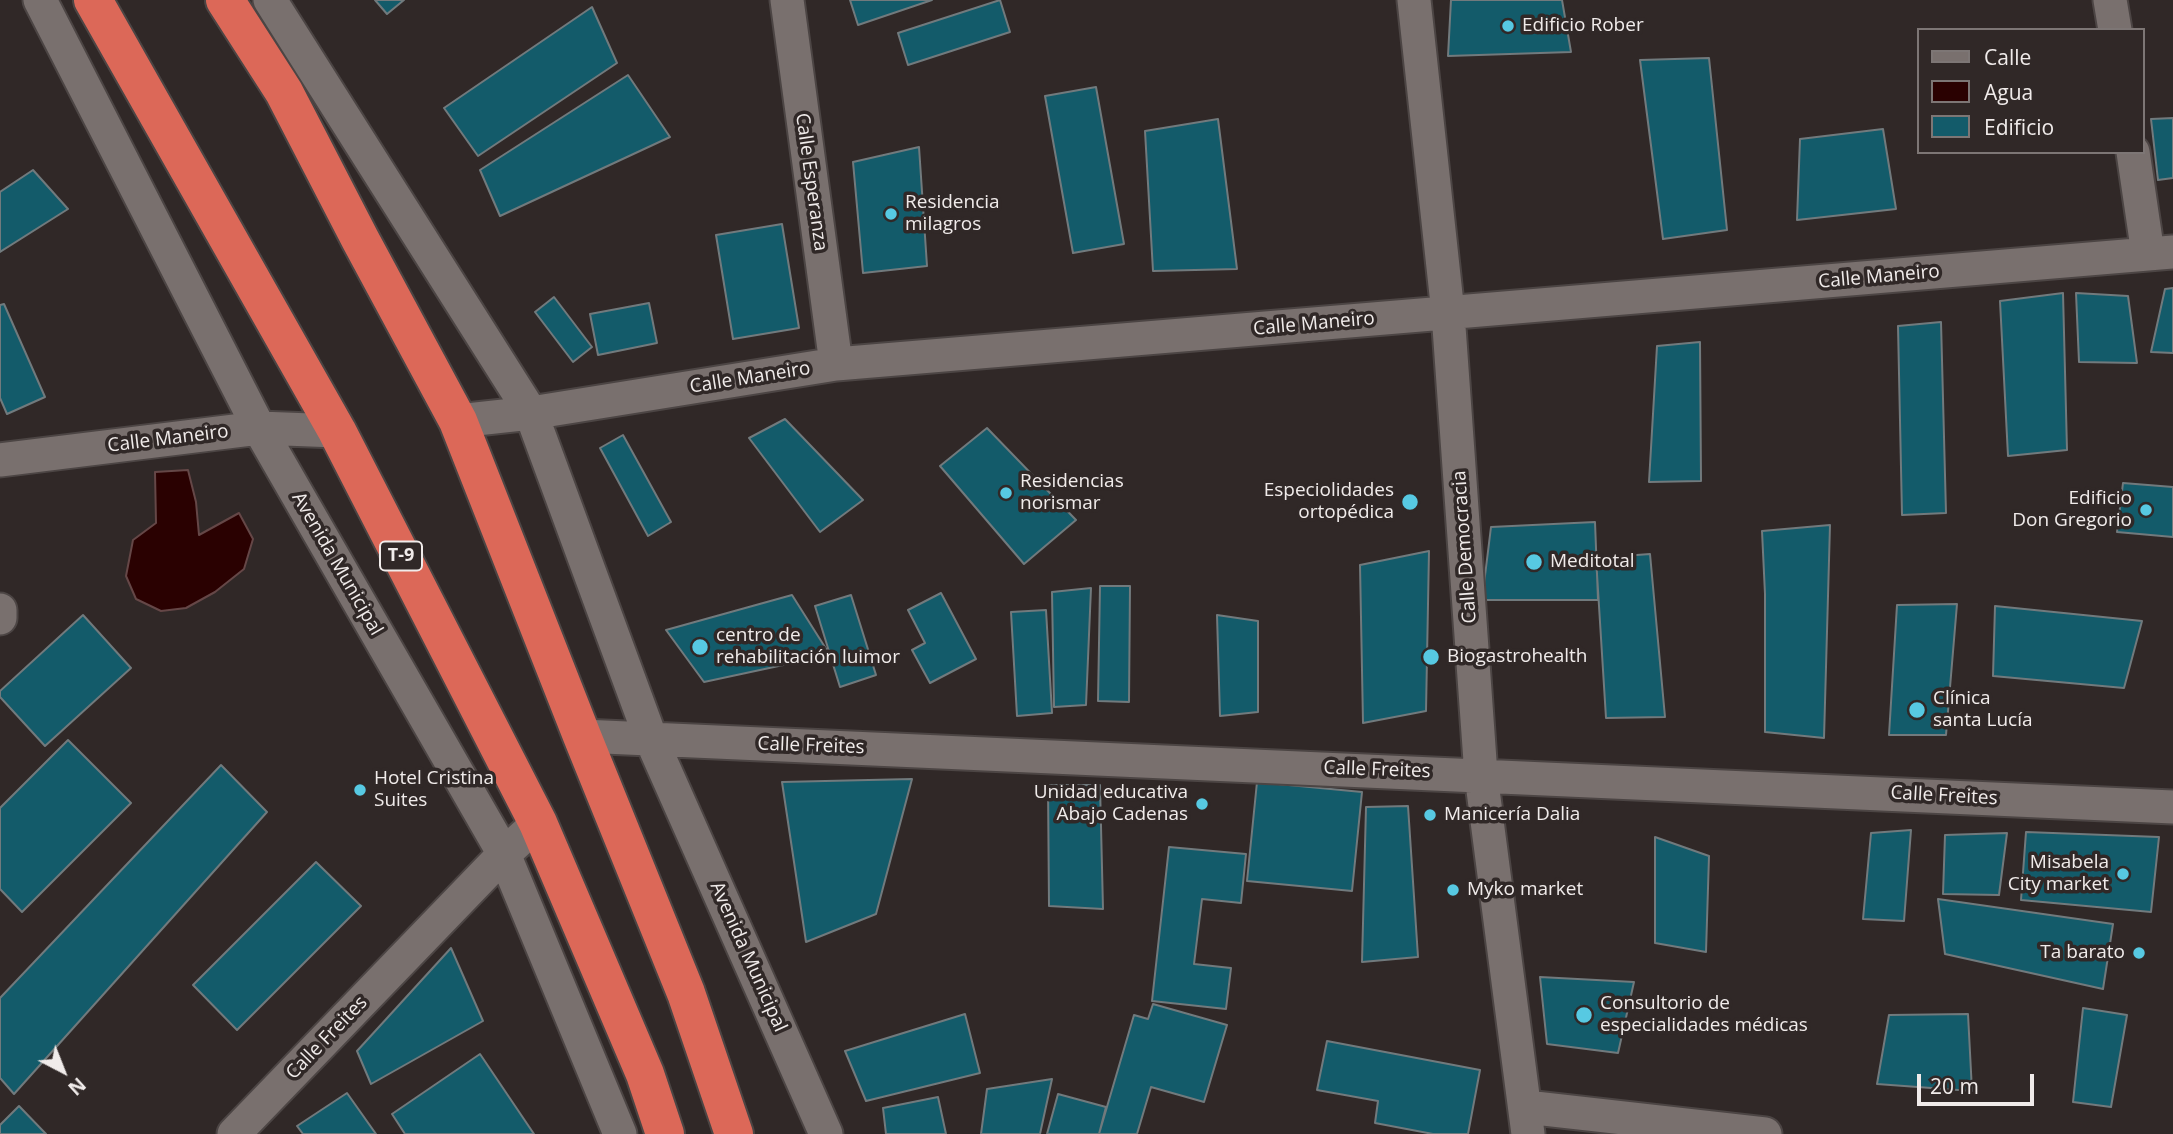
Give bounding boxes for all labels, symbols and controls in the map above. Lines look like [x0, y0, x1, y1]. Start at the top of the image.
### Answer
place label: Edificio Rober [1522, 15, 1644, 37]
marker: Edificio Rober [1500, 18, 1516, 34]
legend [1918, 28, 2145, 154]
text: Calle [1984, 43, 2031, 71]
text: Agua [1984, 78, 2033, 106]
street label: Calle Esperanza [790, 112, 832, 252]
text: Edificio [1984, 113, 2054, 141]
place label: Residencia milagros [905, 192, 1000, 236]
marker: Residencia milagros [883, 206, 899, 222]
street label: Calle Maneiro [1817, 260, 1941, 294]
street label: Calle Maneiro [1252, 307, 1376, 341]
street label: Calle Maneiro [688, 357, 812, 399]
street label: Calle Maneiro [106, 420, 230, 458]
street label: Calle Democracia [1448, 470, 1482, 624]
place label: Residencias norismar [1020, 471, 1124, 515]
place label: Especiolidades ortopédica [1264, 480, 1394, 524]
marker: Residencias norismar [998, 485, 1014, 501]
street label: Avenida Municipal [287, 488, 387, 640]
place label: Edificio Don Gregorio [2012, 488, 2132, 532]
marker: Especiolidades ortopédica [1400, 492, 1420, 512]
marker: Edificio Don Gregorio [2138, 502, 2154, 518]
road number: T-9 [380, 542, 422, 570]
place label: Meditotal [1550, 551, 1635, 573]
marker: Meditotal [1524, 552, 1544, 572]
place label: centro de rehabilitación luimor [716, 625, 900, 669]
marker: centro de rehabilitación luimor [690, 637, 710, 657]
place label: Biogastrohealth [1447, 646, 1587, 668]
marker: Biogastrohealth [1421, 647, 1441, 667]
place label: Clínica santa Lucía [1933, 688, 2033, 732]
marker: Clínica santa Lucía [1907, 700, 1927, 720]
street label: Calle Freites [757, 733, 865, 759]
street label: Calle Freites [1323, 757, 1431, 783]
place label: Hotel Cristina Suites [374, 768, 494, 812]
marker: Hotel Cristina Suites [352, 782, 368, 798]
place label: Unidad educativa Abajo Cadenas [1034, 782, 1188, 826]
street label: Calle Freites [1890, 782, 1998, 810]
marker: Unidad educativa Abajo Cadenas [1194, 796, 1210, 812]
place label: Manicería Dalia [1444, 804, 1580, 826]
marker: Manicería Dalia [1422, 807, 1438, 823]
place label: Misabela City market [2008, 852, 2109, 896]
marker: Misabela City market [2115, 866, 2131, 882]
street label: Avenida Municipal [705, 878, 791, 1036]
place label: Myko market [1467, 879, 1583, 901]
marker: Myko market [1445, 882, 1461, 898]
place label: Ta barato [2040, 942, 2125, 964]
marker: Ta barato [2131, 945, 2147, 961]
street label: Calle Freites [282, 992, 372, 1084]
place label: Consultorio de especialidades médicas [1600, 993, 1808, 1037]
marker: Consultorio de especialidades médicas [1574, 1005, 1594, 1025]
north arrow [28, 1036, 98, 1106]
scale bar [1921, 1060, 2038, 1104]
text: N [63, 1072, 91, 1101]
text: 20 m [1930, 1072, 1979, 1100]

